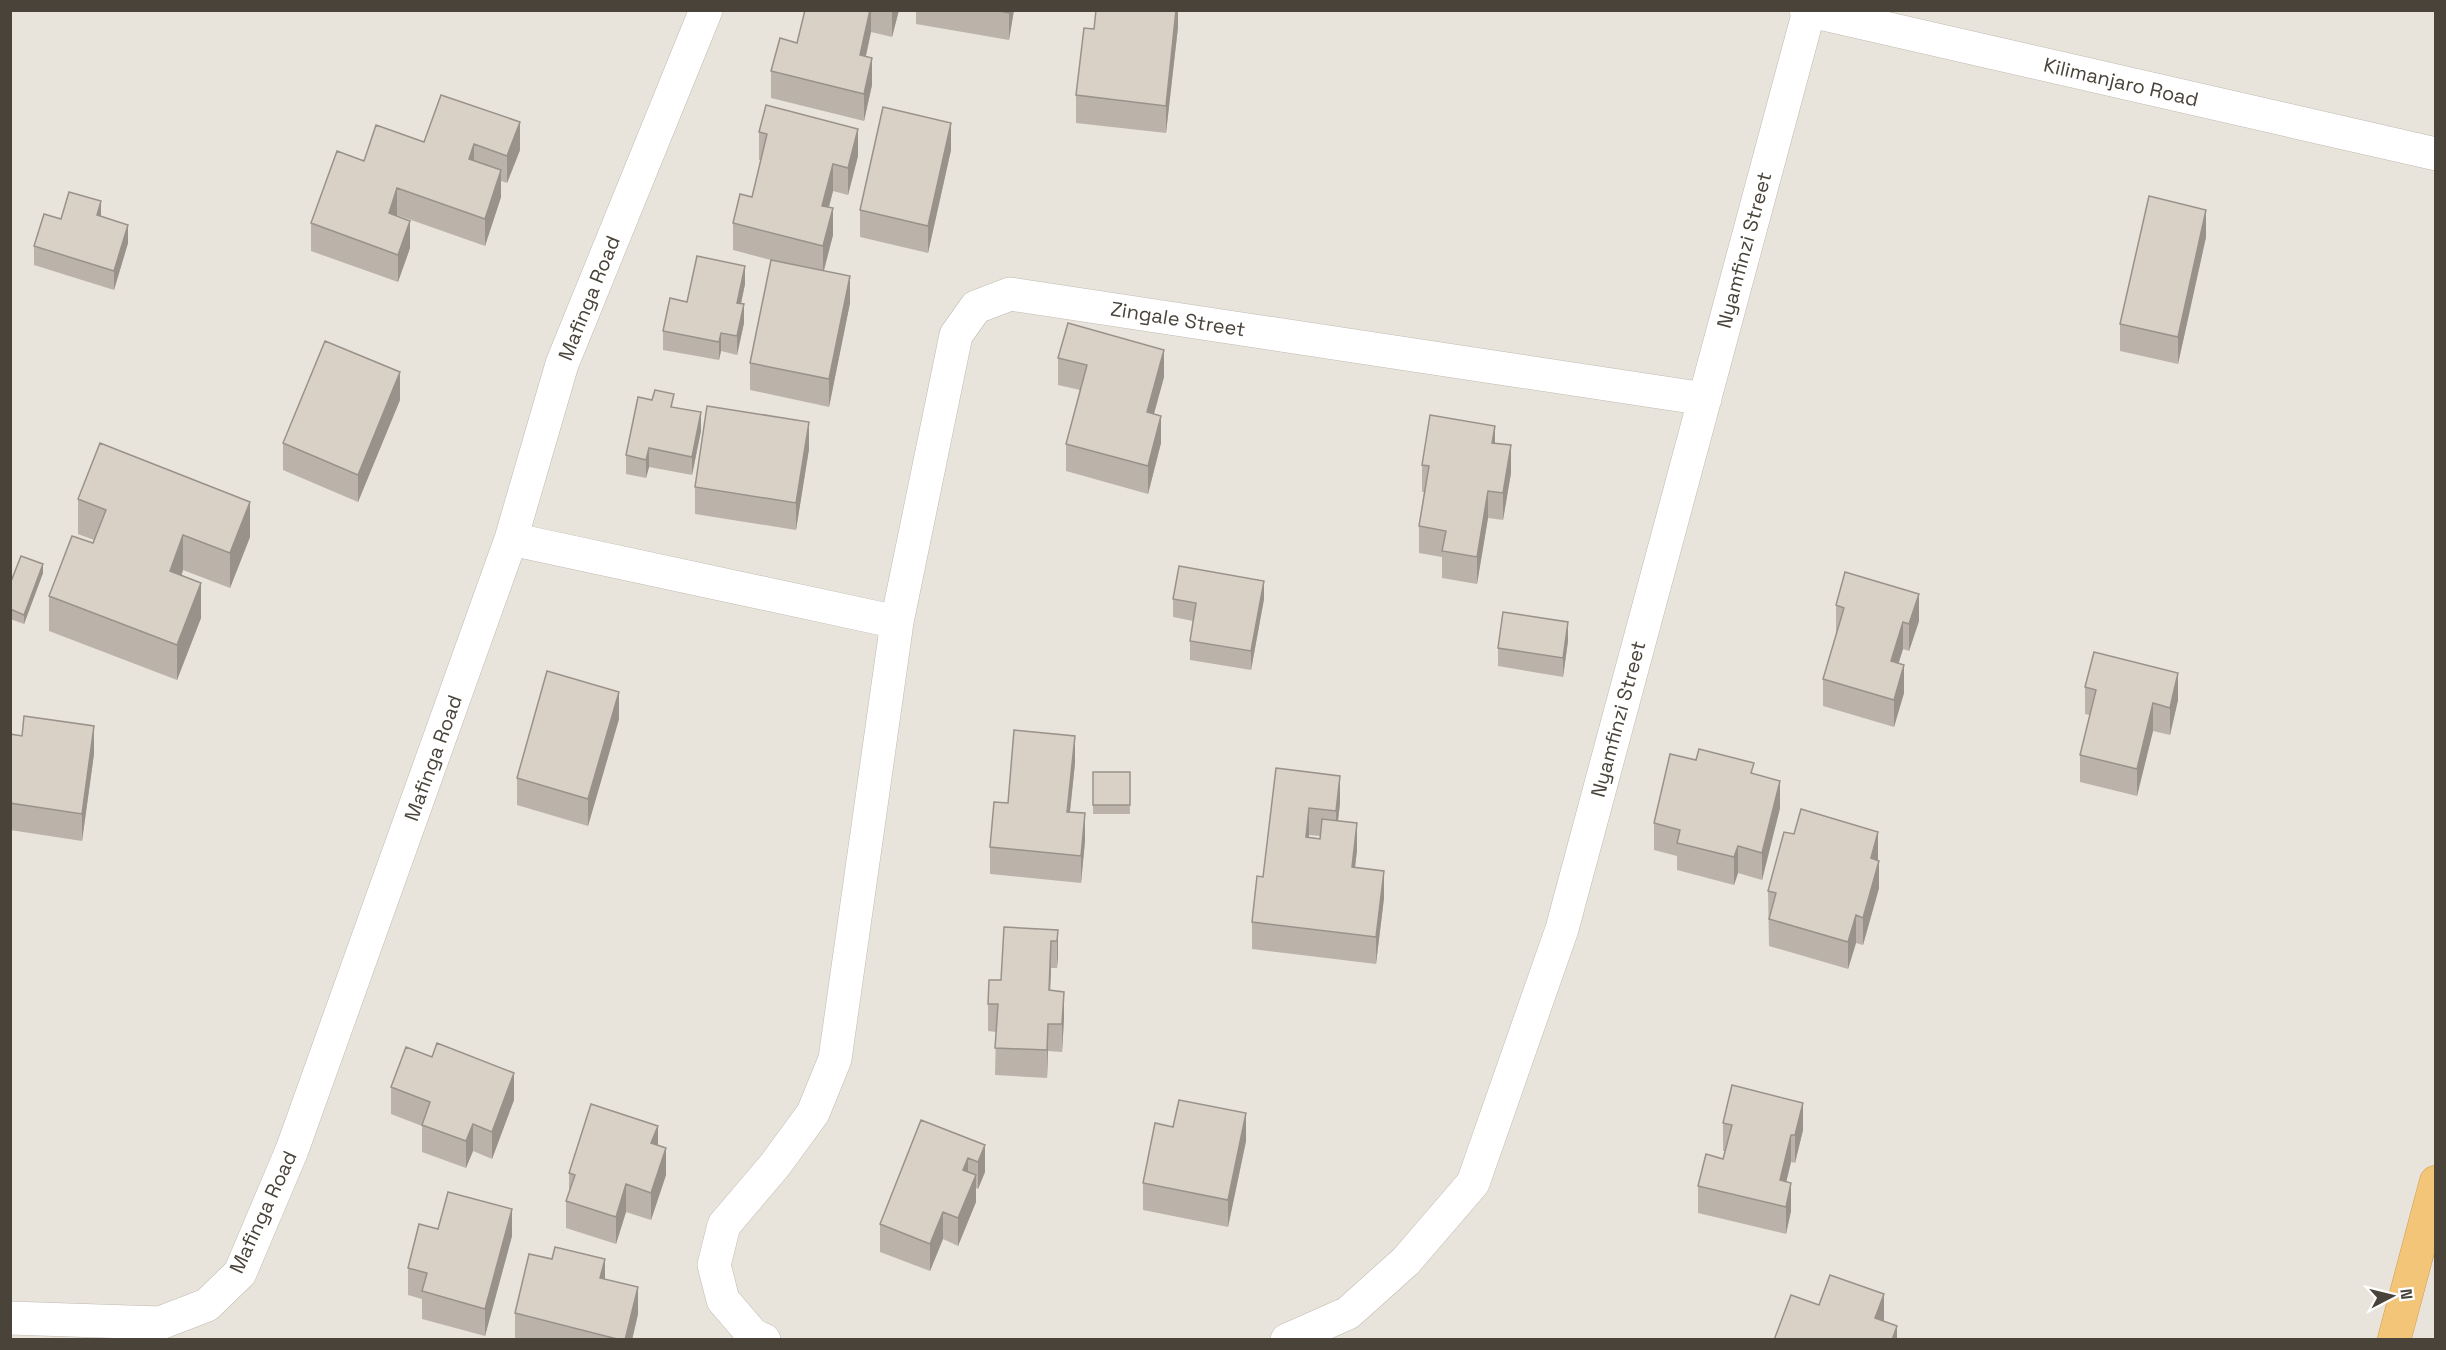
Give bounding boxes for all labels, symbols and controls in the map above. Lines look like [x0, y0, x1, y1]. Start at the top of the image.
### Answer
street label: Kilimanjaro Road [2041, 52, 2201, 112]
street label: Nyamfinzi Street [1711, 169, 1777, 331]
street label: Mafinga Road [552, 232, 626, 364]
street label: Zingale Street [1109, 296, 1247, 342]
street label: Nyamfinzi Street [1585, 638, 1651, 800]
street label: Mafinga Road [398, 691, 468, 825]
street label: Mafinga Road [223, 1147, 303, 1277]
north arrow [2362, 1266, 2422, 1326]
text: N [2395, 1288, 2417, 1301]

